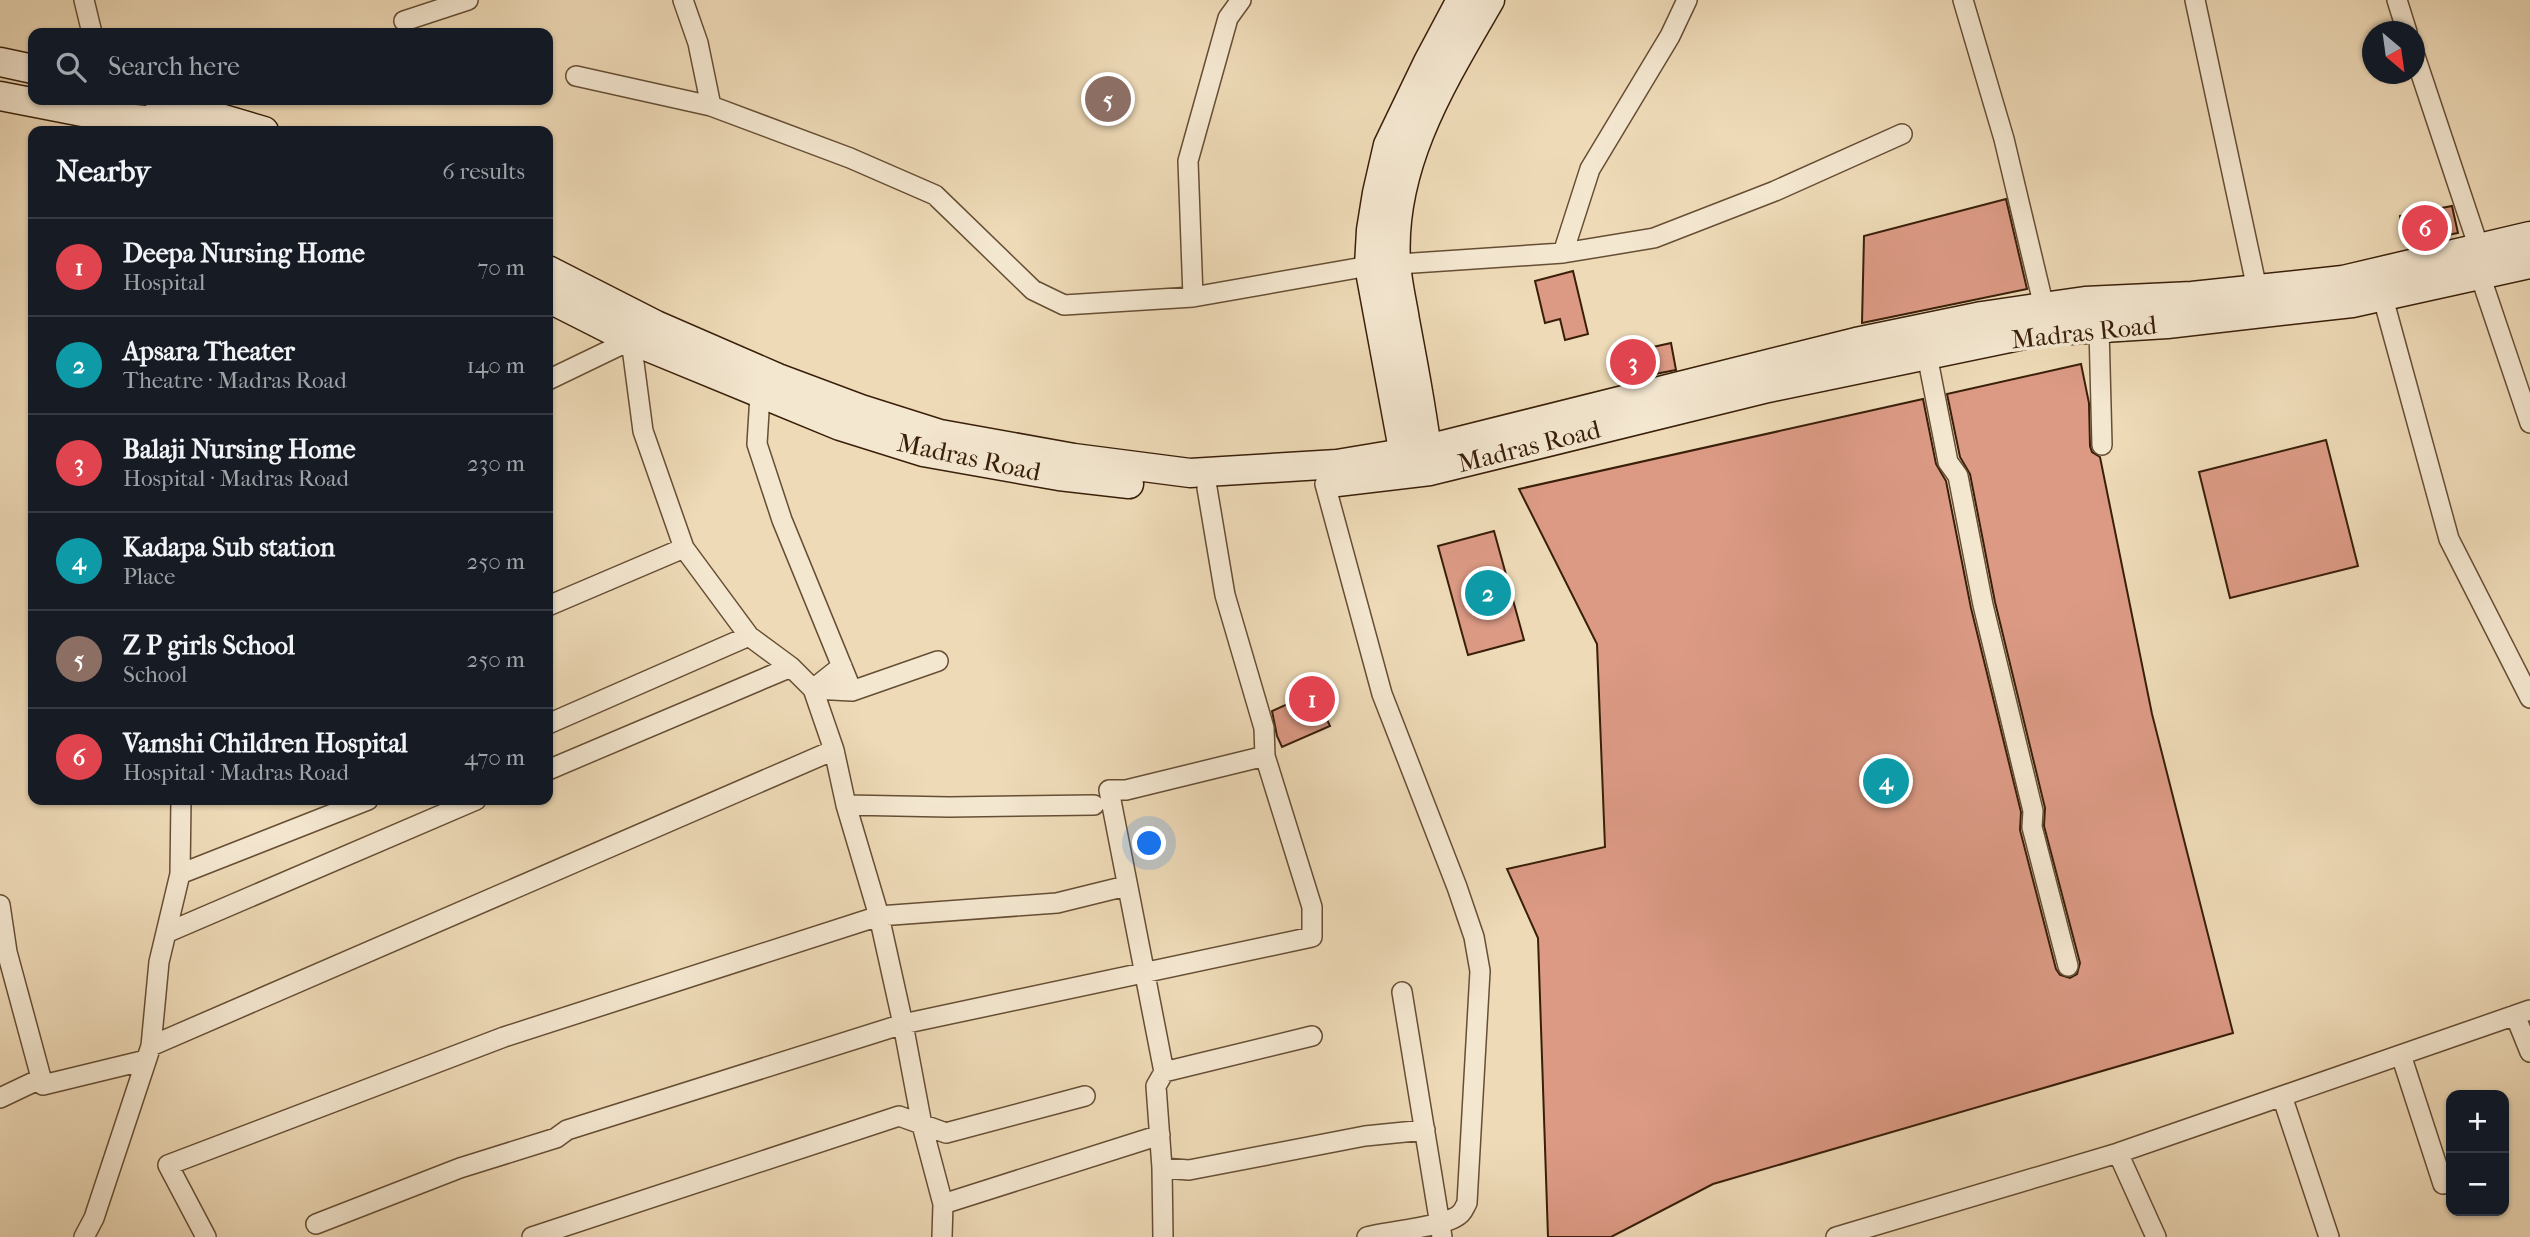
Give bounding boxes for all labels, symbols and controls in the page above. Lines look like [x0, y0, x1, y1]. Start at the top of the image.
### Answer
north arrow [2362, 21, 2425, 84]
search box [28, 28, 553, 105]
icon: search [52, 48, 90, 86]
text: Search here [108, 51, 240, 82]
pin: 5 [1085, 73, 1131, 125]
text: Nearby [56, 154, 151, 189]
text: 6 results [442, 158, 525, 185]
pin: 6 [2402, 202, 2448, 254]
text: Deepa Nursing Home [123, 238, 365, 269]
text: 1 [75, 254, 83, 281]
text: 70 m [477, 254, 525, 281]
text: Hospital [123, 269, 205, 296]
street label: Madras Road [2010, 309, 2159, 356]
text: Apsara Theater [123, 336, 295, 367]
pin: 3 [1610, 336, 1656, 388]
text: 2 [73, 352, 85, 379]
text: 140 m [466, 352, 525, 379]
text: Theatre · Madras Road [123, 367, 347, 394]
street label: Madras Road [1454, 414, 1605, 479]
street label: Madras Road [894, 427, 1044, 488]
text: Balaji Nursing Home [123, 434, 356, 465]
text: 3 [74, 450, 84, 477]
text: 230 m [467, 450, 525, 477]
text: Hospital · Madras Road [123, 465, 349, 492]
text: Kadapa Sub station [123, 532, 335, 563]
text: 4 [72, 548, 86, 575]
text: 250 m [467, 548, 525, 575]
text: Place [123, 563, 175, 590]
pin: 2 [1465, 567, 1511, 619]
text: Z P girls School [123, 630, 295, 661]
text: 5 [74, 646, 84, 673]
text: 250 m [467, 646, 525, 673]
text: School [123, 661, 187, 688]
pin: 1 [1289, 673, 1335, 725]
text: Vamshi Children Hospital [123, 728, 408, 759]
text: 6 [73, 744, 85, 771]
text: 470 m [464, 744, 525, 771]
pin: 4 [1863, 755, 1909, 807]
text: Hospital · Madras Road [123, 759, 349, 786]
your location [1132, 826, 1166, 860]
map controls [2446, 1090, 2509, 1216]
button: + [2446, 1090, 2509, 1153]
button: − [2446, 1153, 2509, 1216]

